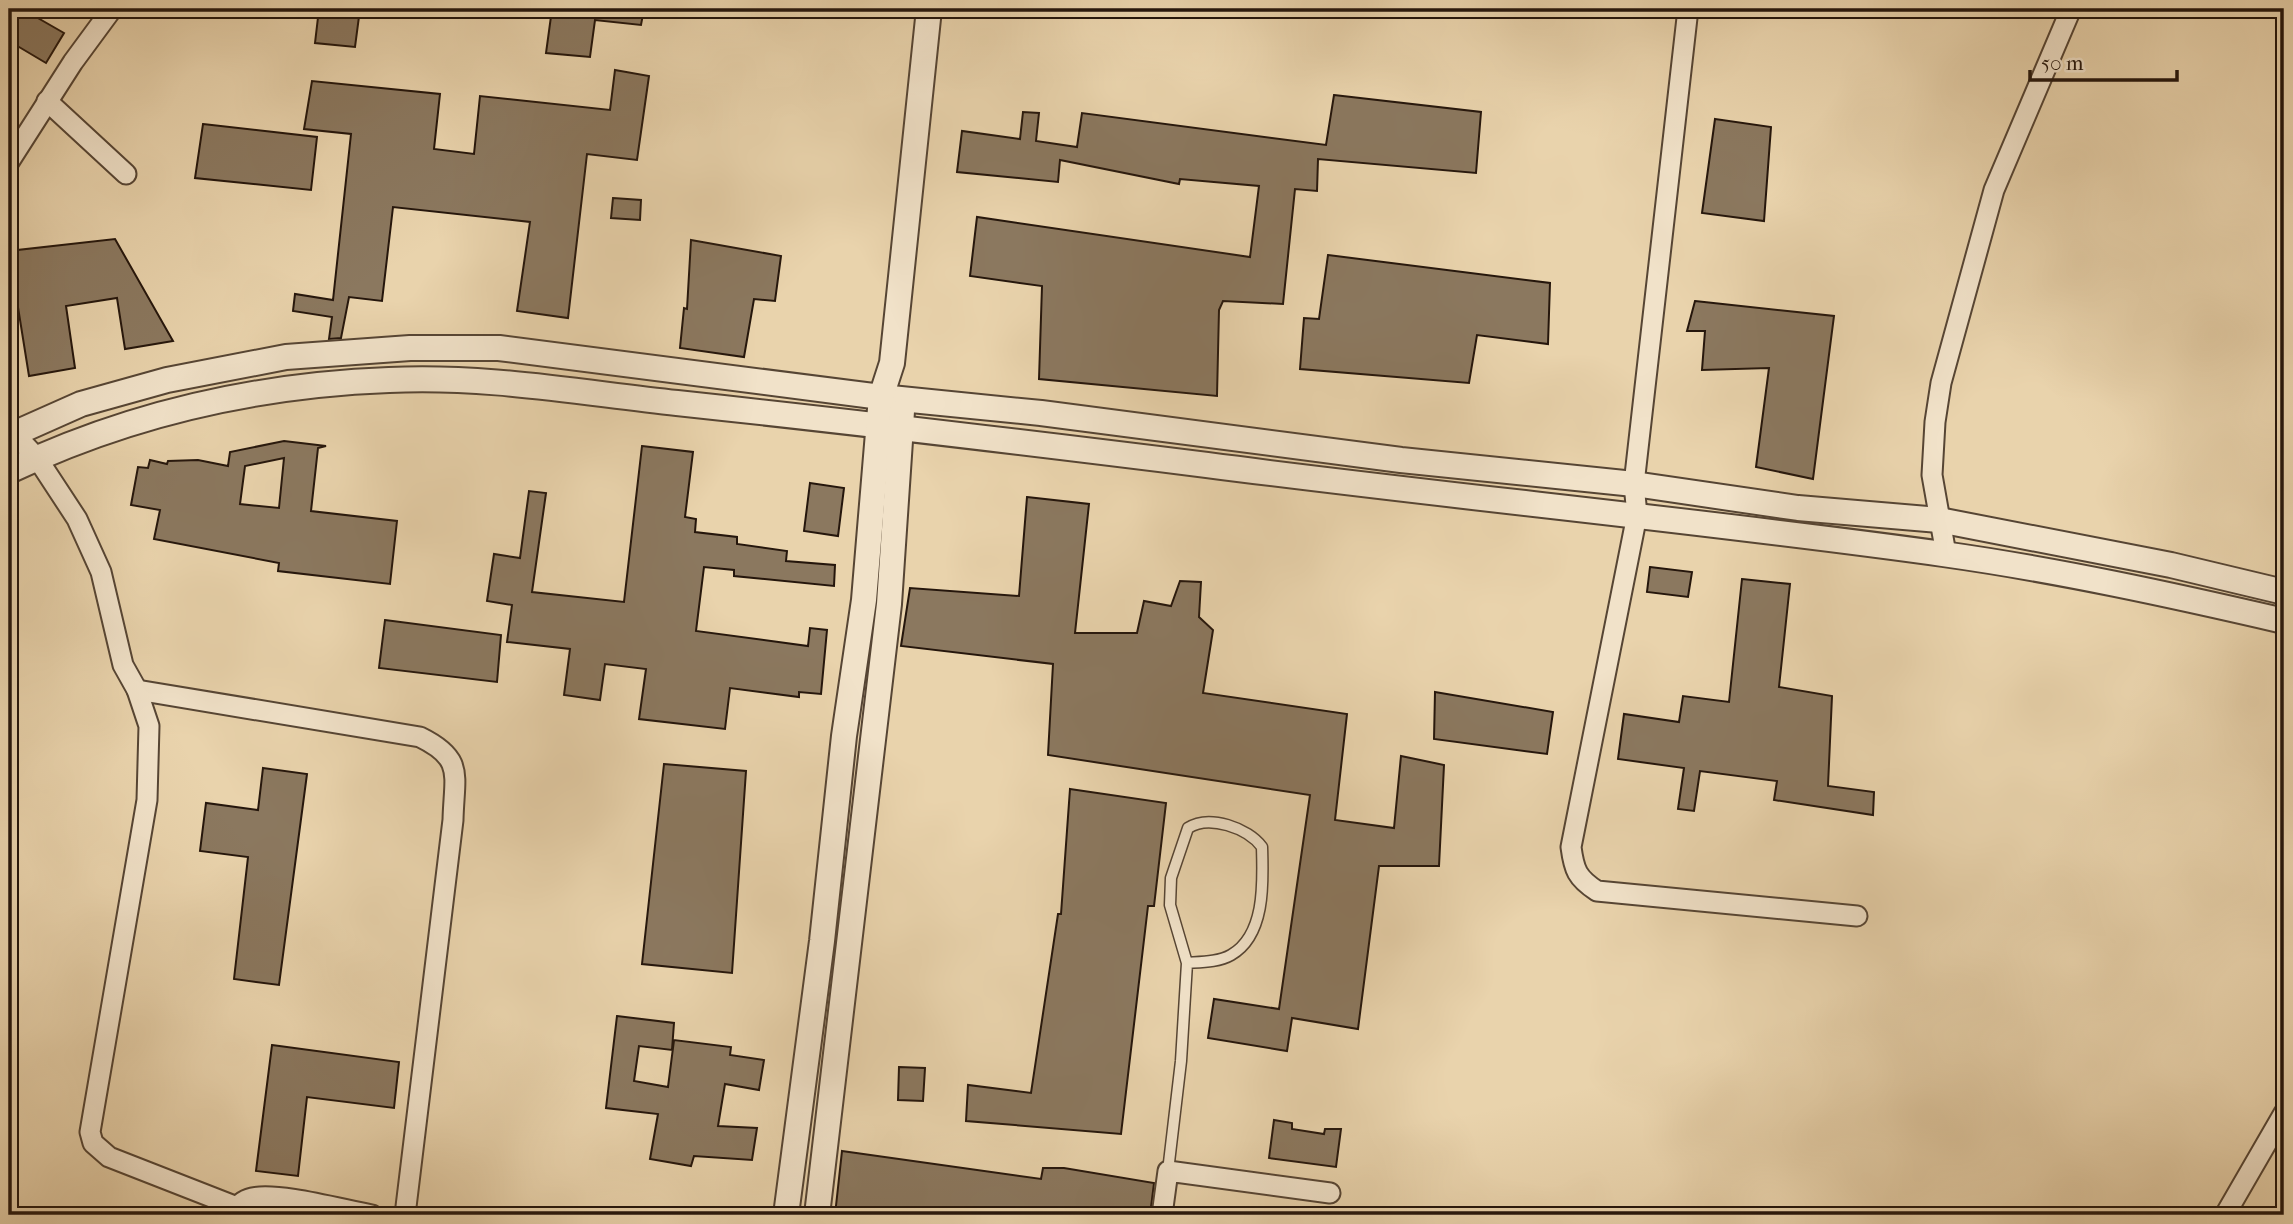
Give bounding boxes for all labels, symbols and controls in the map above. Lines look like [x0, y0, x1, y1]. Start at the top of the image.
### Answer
scale bar [2030, 38, 2178, 82]
text: 50 m [2041, 51, 2084, 75]

